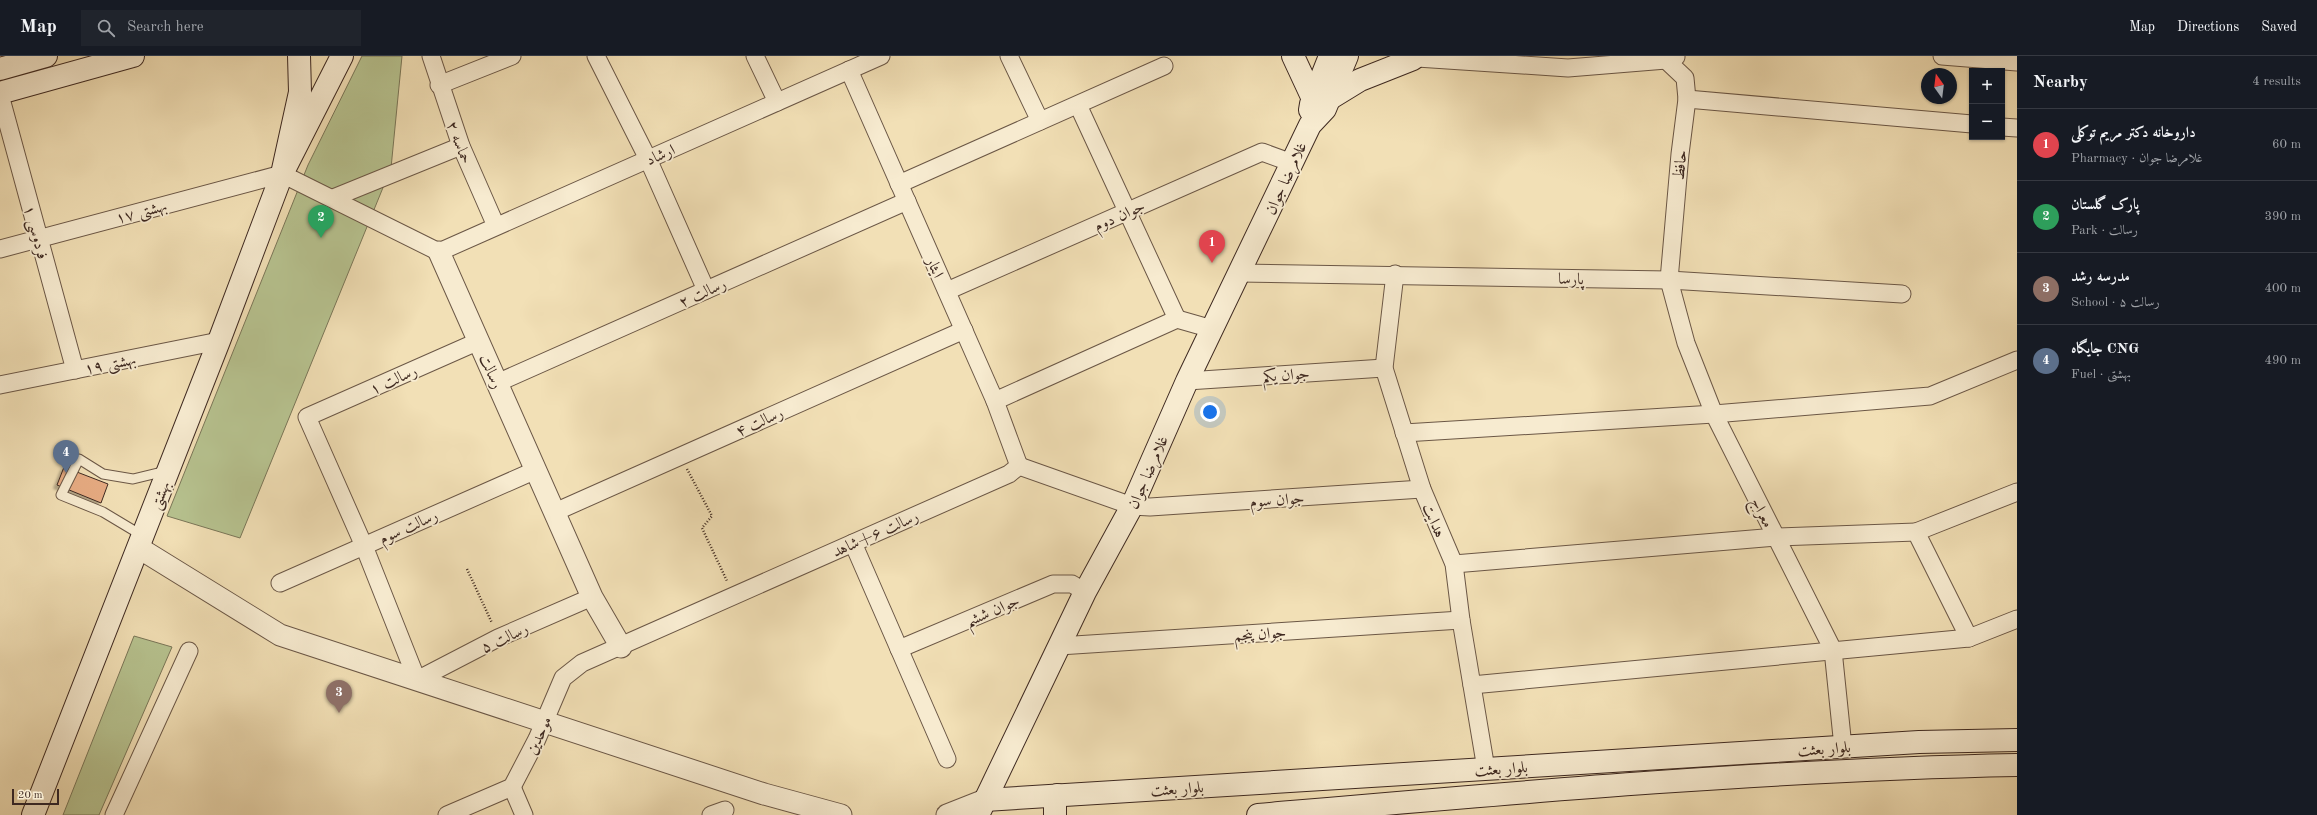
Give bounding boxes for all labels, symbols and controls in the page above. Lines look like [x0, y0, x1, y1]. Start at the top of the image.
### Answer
search box [81, 10, 361, 46]
icon: search [95, 17, 117, 39]
text: Map [20, 18, 57, 37]
text: Search here [127, 20, 204, 35]
text: Map [2129, 20, 2155, 34]
text: Directions [2177, 20, 2239, 34]
text: Saved [2261, 20, 2297, 34]
north arrow [1921, 68, 1957, 104]
map controls [1969, 68, 2005, 140]
button: + [1969, 68, 2005, 104]
text: Nearby [2033, 74, 2088, 91]
text: 4 results [2252, 75, 2301, 88]
button: − [1969, 104, 2005, 140]
street label: حماسه ۲ [443, 119, 474, 166]
text: داروخانه دکتر مریم توکلی [2071, 126, 2196, 141]
text: 1 [2042, 138, 2050, 151]
text: 60 m [2272, 138, 2301, 151]
street label: غلامرضا جوان [1263, 140, 1312, 219]
street label: ارشاد [644, 142, 678, 169]
street label: حافظ [1670, 149, 1691, 181]
text: Pharmacy · غلامرضا جوان [2071, 152, 2203, 165]
street label: بهشتی ۱۷ [114, 198, 169, 229]
text: پارک گلستان [2071, 198, 2139, 213]
street label: جوان دوم [1092, 199, 1150, 240]
street label: فردوسی ۱ [18, 204, 50, 262]
pin: 2 [308, 205, 334, 238]
text: 2 [2042, 210, 2050, 223]
text: 390 m [2264, 210, 2301, 223]
text: Park · رسالت [2071, 224, 2138, 237]
pin: 1 [1199, 230, 1225, 263]
street label: ایثار [921, 253, 946, 281]
text: مدرسه رشد [2071, 270, 2130, 285]
street label: پارسا [1558, 272, 1585, 290]
street label: رسالت ۲ [677, 276, 729, 311]
text: 3 [2042, 282, 2050, 295]
text: 400 m [2264, 282, 2301, 295]
text: School · رسالت ۵ [2071, 296, 2160, 309]
text: جایگاه CNG [2071, 342, 2139, 357]
street label: بهشتی ۱۹ [83, 352, 138, 380]
street label: رسالت [476, 352, 505, 392]
text: 4 [2042, 354, 2050, 367]
text: 490 m [2264, 354, 2301, 367]
street label: رسالت ۱ [368, 363, 420, 398]
street label: جوان یکم [1262, 364, 1311, 392]
text: Fuel · بهشتی [2071, 368, 2131, 381]
your location [1200, 402, 1220, 422]
street label: رسالت ۴ [734, 405, 786, 440]
street label: غلامرضا جوان [1126, 434, 1174, 513]
pin: 4 [53, 440, 79, 473]
street label: بهشتی [148, 479, 175, 513]
street label: جوان سوم [1249, 491, 1305, 516]
street label: معراج [1742, 495, 1776, 533]
street label: هدایت [1418, 501, 1447, 541]
street label: رسالت سوم [377, 508, 443, 552]
street label: رسالت ۶+شاهد [830, 509, 921, 561]
street label: جوان ششم [963, 593, 1025, 637]
street label: رسالت ۵ [479, 621, 531, 657]
street label: جوان پنجم [1233, 625, 1287, 651]
pin: 3 [326, 680, 352, 713]
street label: موحدین [524, 714, 556, 758]
street label: بلوار بعثت [1797, 740, 1851, 760]
street label: بلوار بعثت [1474, 760, 1528, 780]
street label: بلوار بعثت [1150, 780, 1204, 800]
scale bar [12, 787, 59, 806]
text: 20 m [18, 790, 43, 801]

